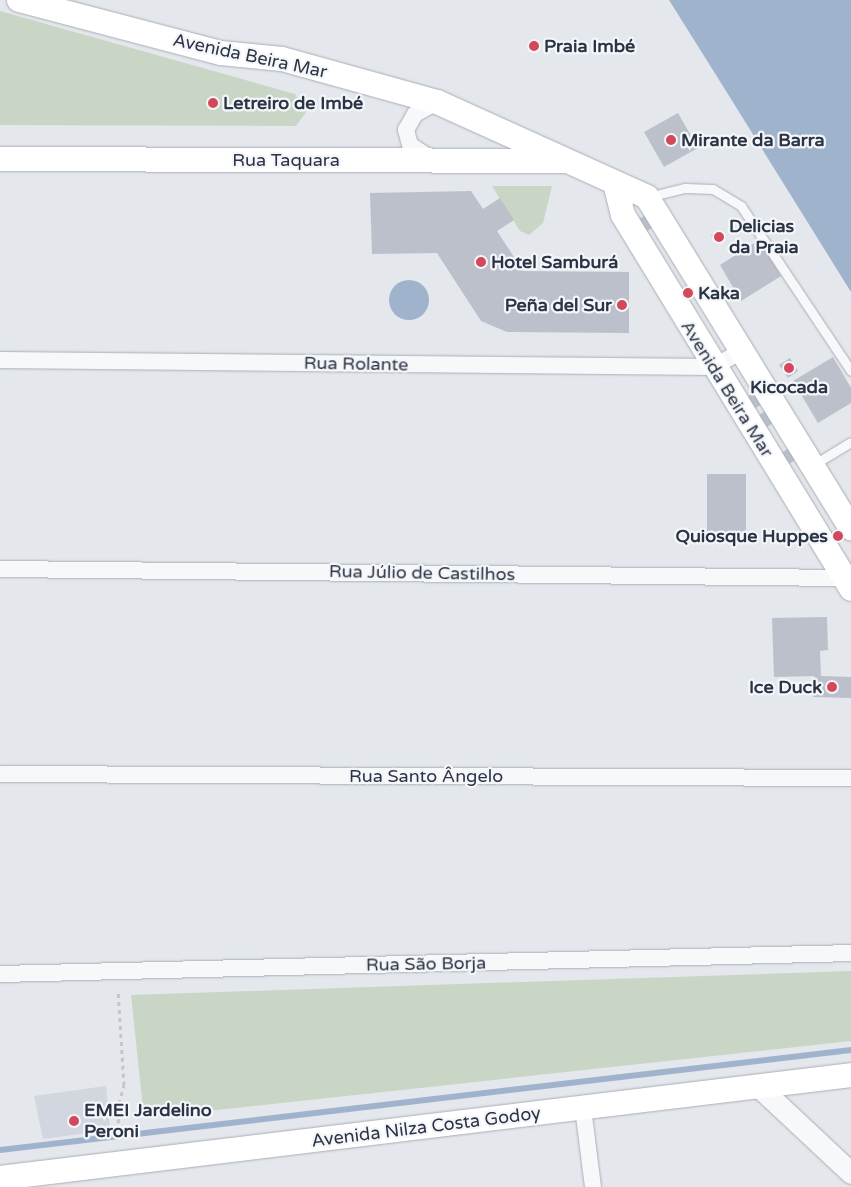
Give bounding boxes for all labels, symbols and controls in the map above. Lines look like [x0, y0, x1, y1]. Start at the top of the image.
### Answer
street label: Avenida Beira Mar [171, 29, 329, 83]
place label: Praia Imbé [544, 35, 635, 57]
marker: Praia Imbé [528, 40, 540, 52]
place label: Letreiro de Imbé [223, 92, 363, 114]
marker: Letreiro de Imbé [207, 97, 219, 109]
place label: Mirante da Barra [681, 129, 825, 151]
marker: Mirante da Barra [665, 134, 677, 146]
street label: Rua Taquara [232, 149, 340, 171]
place label: Delicias da Praia [729, 216, 799, 258]
marker: Delicias da Praia [713, 231, 725, 243]
place label: Hotel Samburá [491, 251, 618, 273]
marker: Hotel Samburá [475, 256, 487, 268]
place label: Kaka [698, 282, 740, 304]
marker: Kaka [682, 287, 694, 299]
place label: Peña del Sur [505, 294, 612, 316]
marker: Peña del Sur [616, 299, 628, 311]
street label: Avenida Beira Mar [676, 317, 778, 461]
street label: Rua Rolante [304, 352, 408, 376]
marker: Kicocada [783, 362, 795, 374]
place label: Kicocada [750, 376, 828, 398]
place label: Quiosque Huppes [675, 525, 828, 547]
marker: Quiosque Huppes [832, 530, 844, 542]
street label: Rua Júlio de Castilhos [329, 561, 515, 585]
place label: Ice Duck [749, 676, 822, 698]
marker: Ice Duck [826, 681, 838, 693]
street label: Rua Santo Ângelo [349, 765, 503, 787]
street label: Rua São Borja [366, 952, 486, 976]
place label: EMEI Jardelino Peroni [84, 1100, 212, 1142]
street label: Avenida Nilza Costa Godoy [310, 1102, 542, 1152]
marker: EMEI Jardelino Peroni [68, 1115, 80, 1127]

